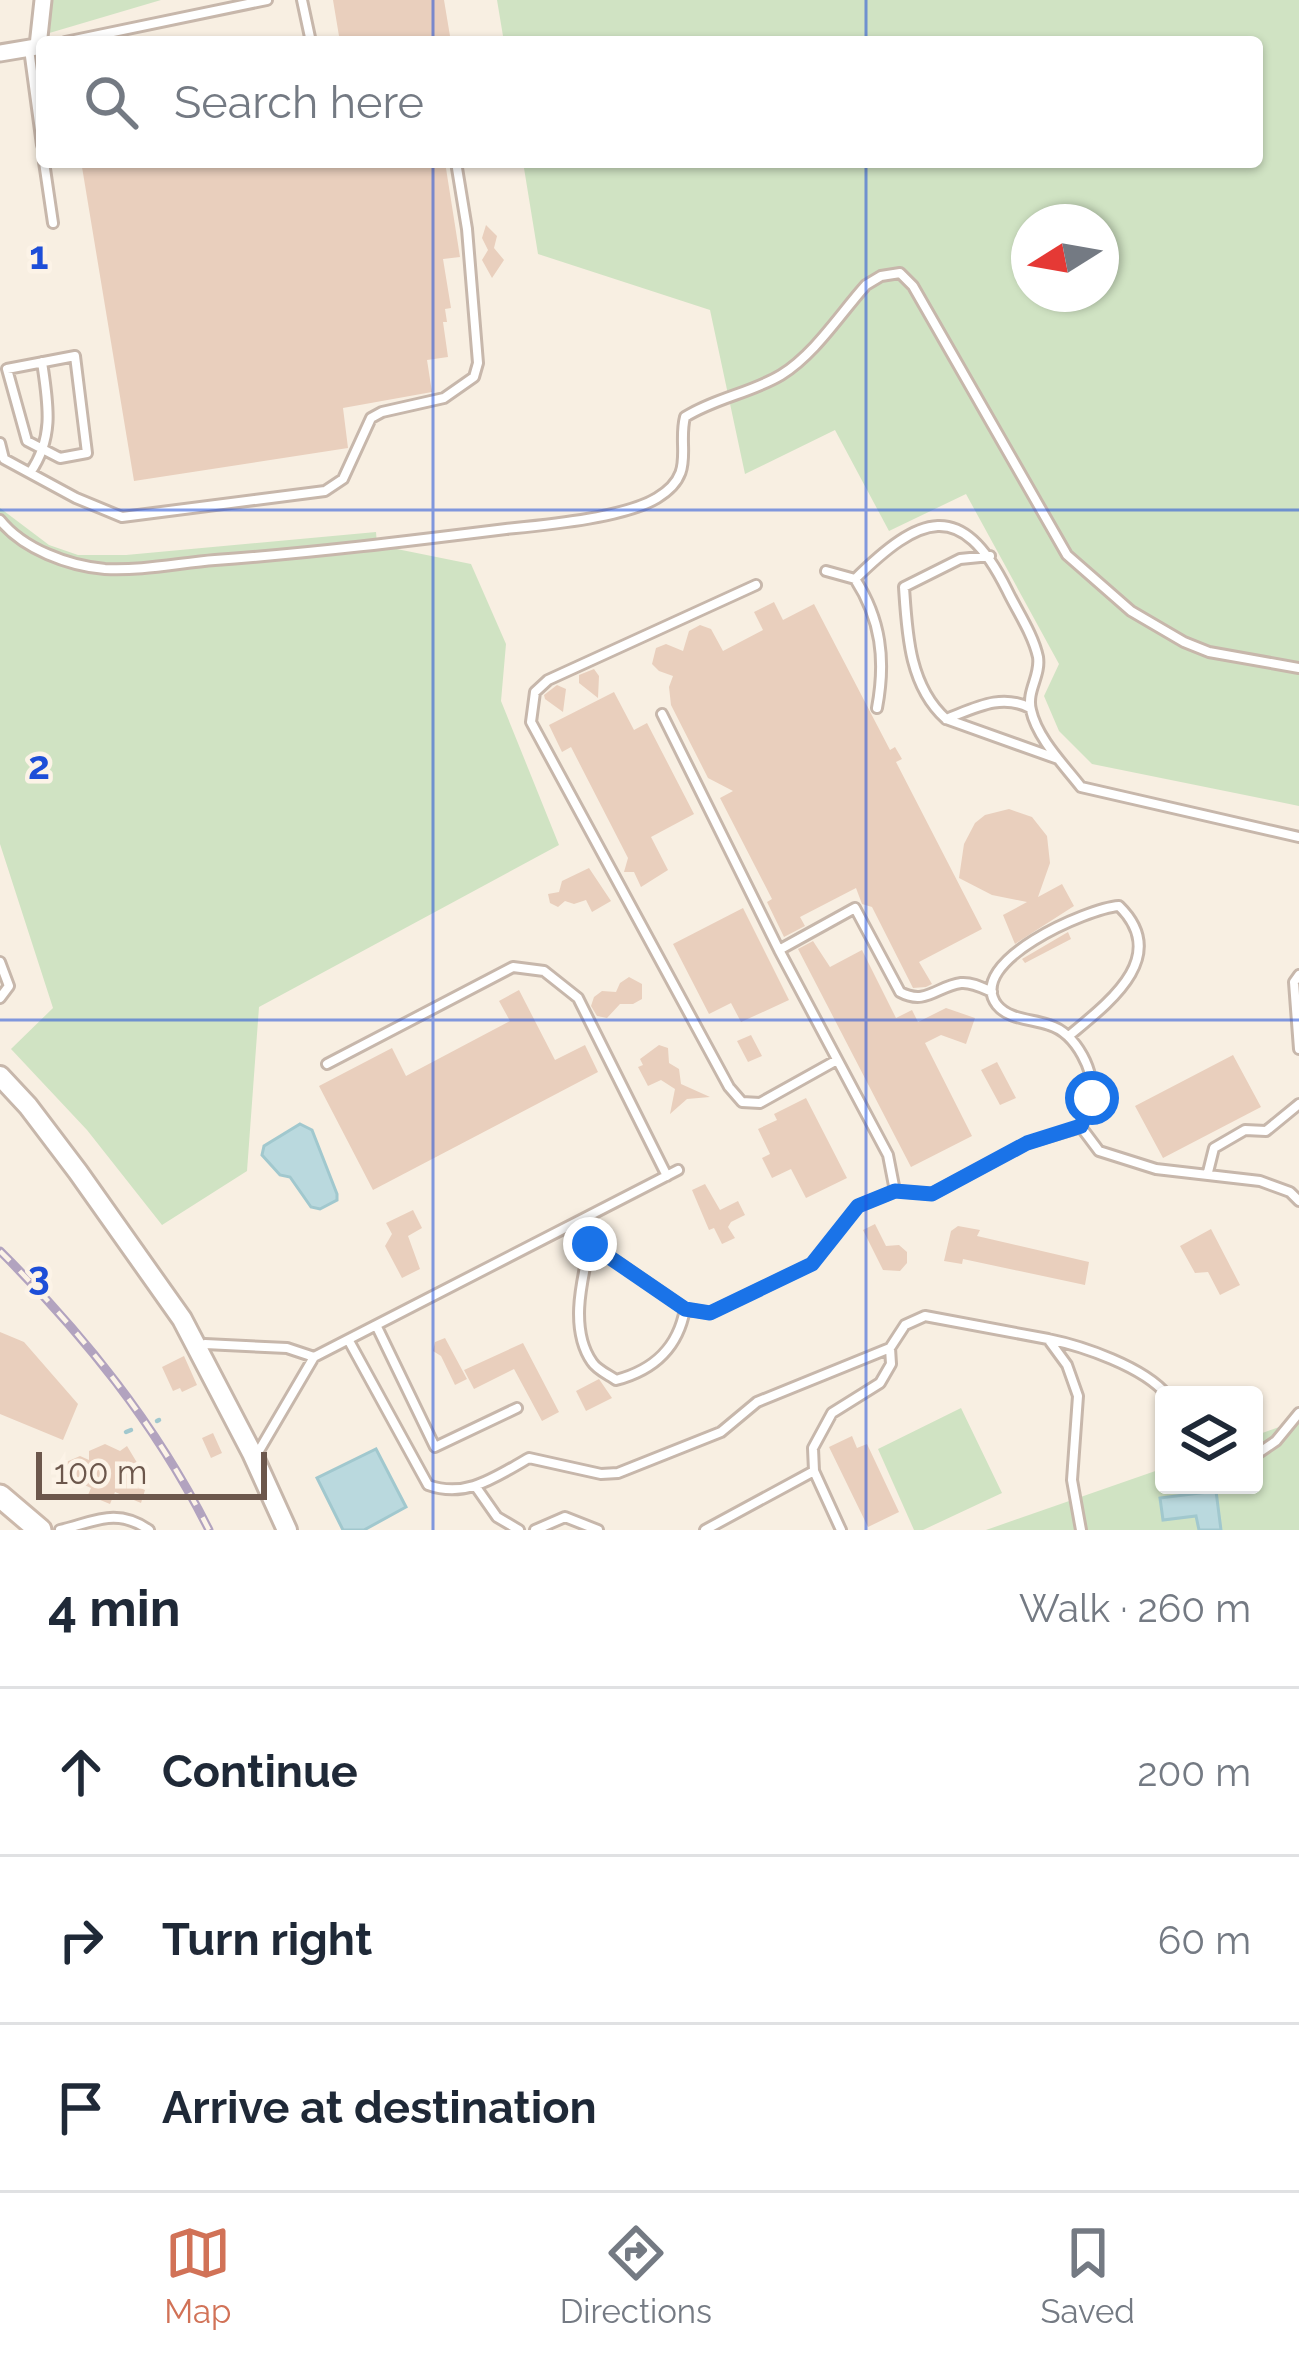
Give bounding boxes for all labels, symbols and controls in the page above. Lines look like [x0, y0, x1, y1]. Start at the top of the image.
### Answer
search box [36, 36, 1263, 168]
icon: search [78, 69, 144, 135]
text: Search here [174, 76, 424, 129]
north arrow [1011, 204, 1119, 312]
text: 1 [29, 232, 49, 278]
text: 2 [28, 742, 50, 788]
route start [1065, 1071, 1119, 1125]
route end [563, 1217, 617, 1271]
text: 3 [28, 1252, 50, 1298]
map controls [1155, 1386, 1263, 1494]
button: layers [1155, 1386, 1263, 1494]
scale bar [36, 1446, 267, 1499]
text: 100 m [54, 1453, 147, 1492]
text: 4 min [48, 1578, 181, 1638]
text: Walk · 260 m [1019, 1585, 1251, 1631]
icon: ahead [48, 1739, 114, 1805]
text: Continue [162, 1745, 358, 1798]
text: 200 m [1137, 1749, 1251, 1795]
icon: right [48, 1907, 114, 1973]
text: Turn right [162, 1913, 372, 1966]
text: 60 m [1158, 1917, 1251, 1963]
icon: arrive [48, 2075, 114, 2141]
text: Arrive at destination [162, 2081, 597, 2134]
tab: Map [164, 2220, 231, 2331]
tab: Directions [560, 2220, 712, 2331]
tab: Saved [1040, 2220, 1135, 2331]

